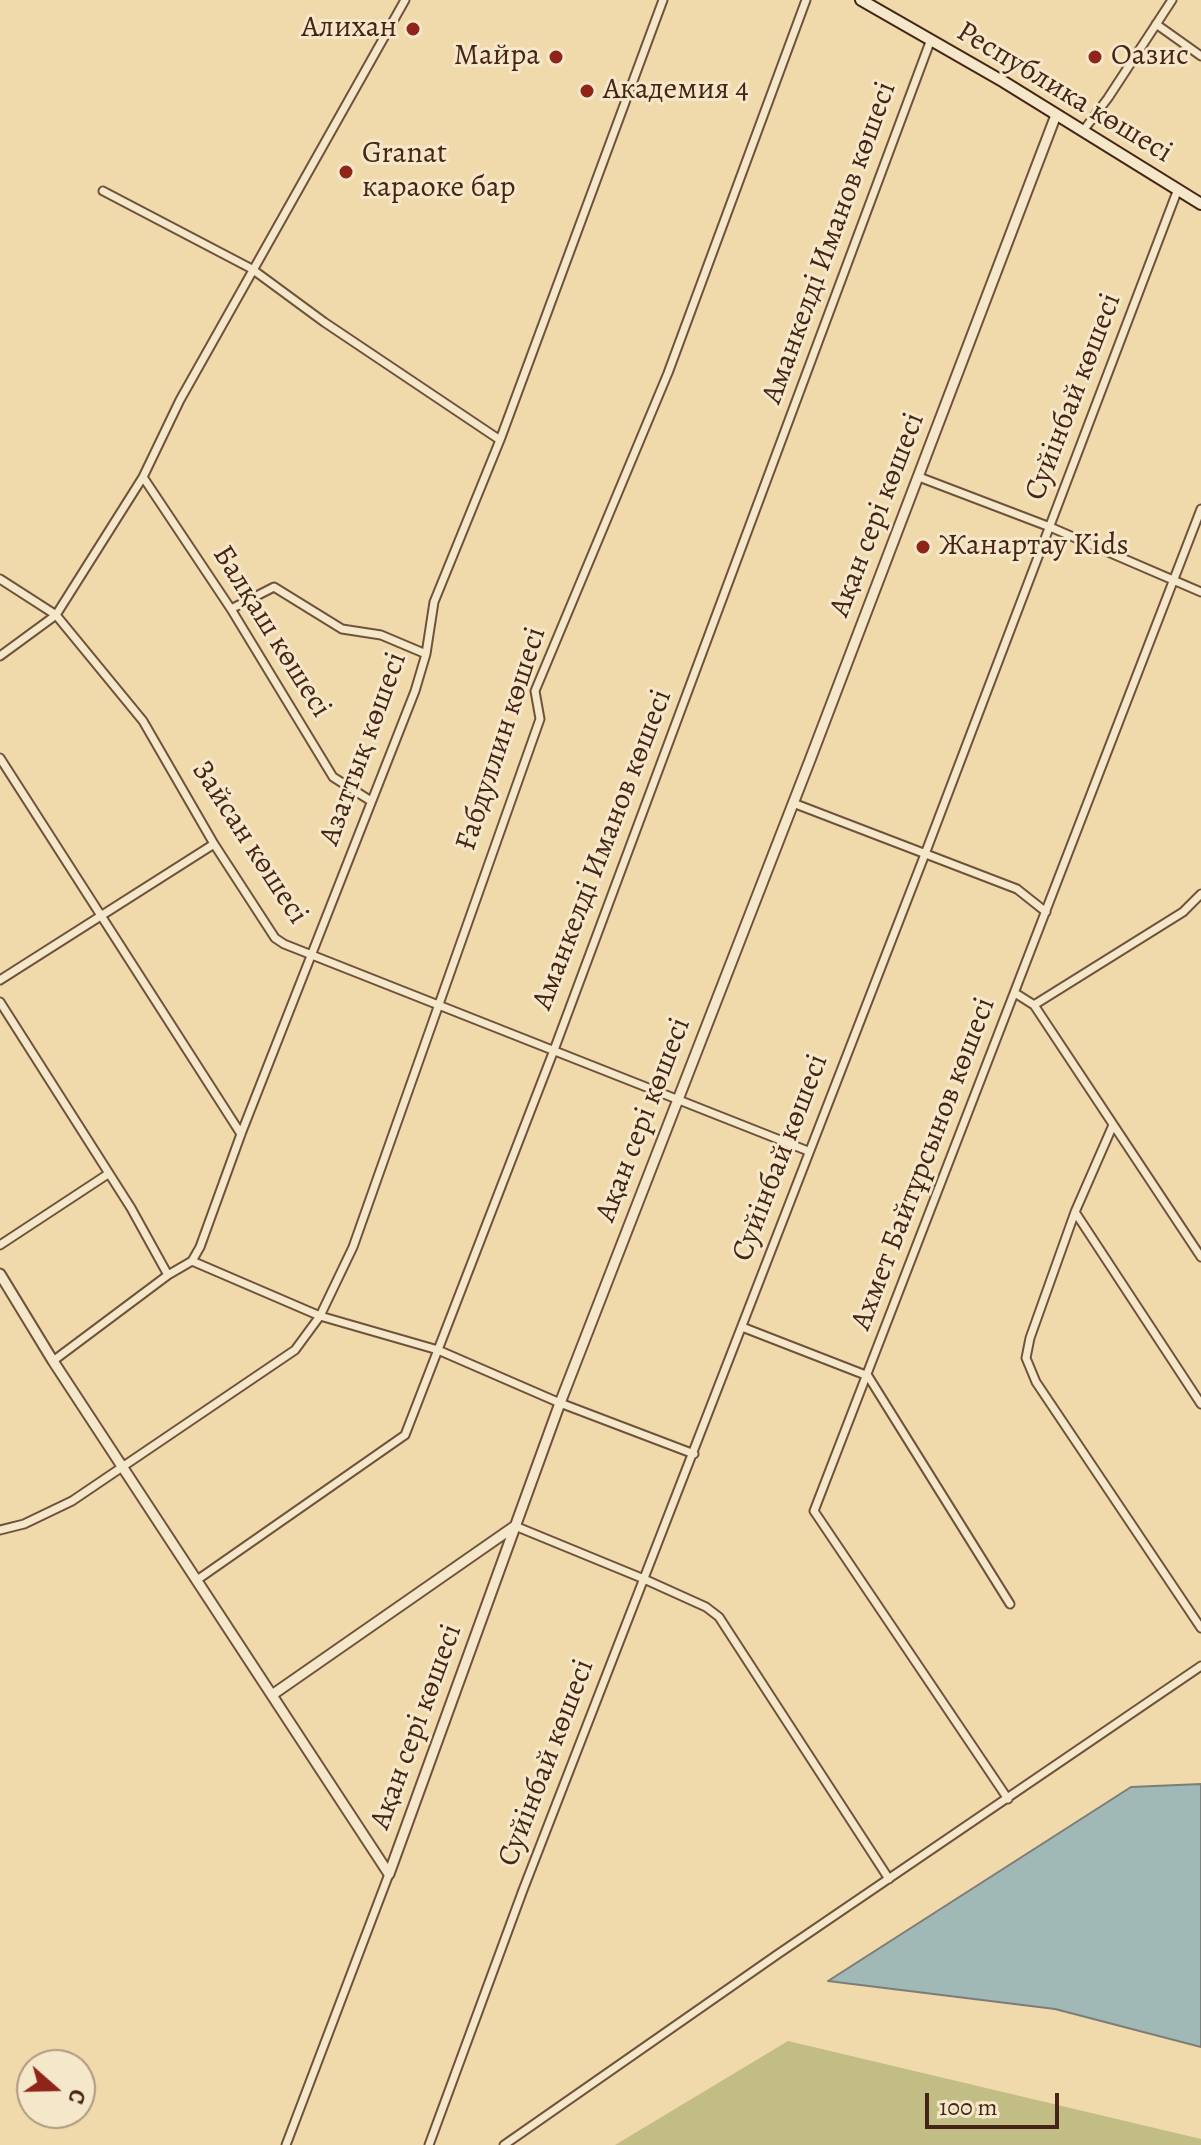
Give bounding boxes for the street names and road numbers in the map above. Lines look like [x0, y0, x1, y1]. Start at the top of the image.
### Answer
street label: Республика көшесі [950, 14, 1178, 172]
street label: Аманкелді Иманов көшесі [755, 77, 905, 409]
street label: Суйінбай көшесі [1018, 289, 1130, 505]
street label: Ақан сері көшесі [823, 408, 933, 622]
street label: Балқаш көшесі [204, 539, 338, 725]
street label: Ғабдуллин көшесі [449, 623, 555, 855]
street label: Азаттық көшесі [312, 648, 416, 850]
street label: Аманкелді Иманов көшесі [525, 685, 681, 1015]
street label: Зайсан көшесі [183, 755, 315, 931]
street label: Ахмет Байтұрсынов көшесі [844, 993, 1004, 1335]
street label: Ақан сері көшесі [589, 1013, 699, 1227]
street label: Суйінбай көшесі [725, 1050, 837, 1266]
street label: Ақан сері көшесі [363, 1620, 471, 1834]
street label: Суйінбай көшесі [491, 1655, 603, 1871]

